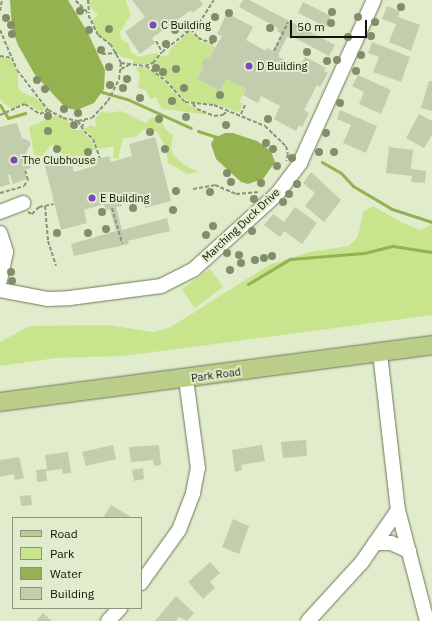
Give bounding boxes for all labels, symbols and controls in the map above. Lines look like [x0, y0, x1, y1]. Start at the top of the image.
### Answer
scale bar [292, 12, 369, 38]
place label: C Building [161, 18, 211, 32]
text: 50 m [297, 19, 325, 34]
marker: C Building [148, 20, 158, 30]
place label: D Building [257, 59, 307, 73]
marker: D Building [244, 61, 254, 71]
place label: The Clubhouse [22, 153, 96, 167]
marker: The Clubhouse [9, 155, 19, 165]
street label: Marching Duck Drive [200, 186, 282, 264]
place label: E Building [100, 191, 149, 205]
marker: E Building [87, 193, 97, 203]
street label: Park Road [190, 365, 242, 385]
legend [12, 517, 142, 609]
text: Road [50, 526, 78, 541]
text: Park [50, 546, 74, 561]
text: Water [50, 566, 82, 581]
text: Building [50, 586, 94, 601]

